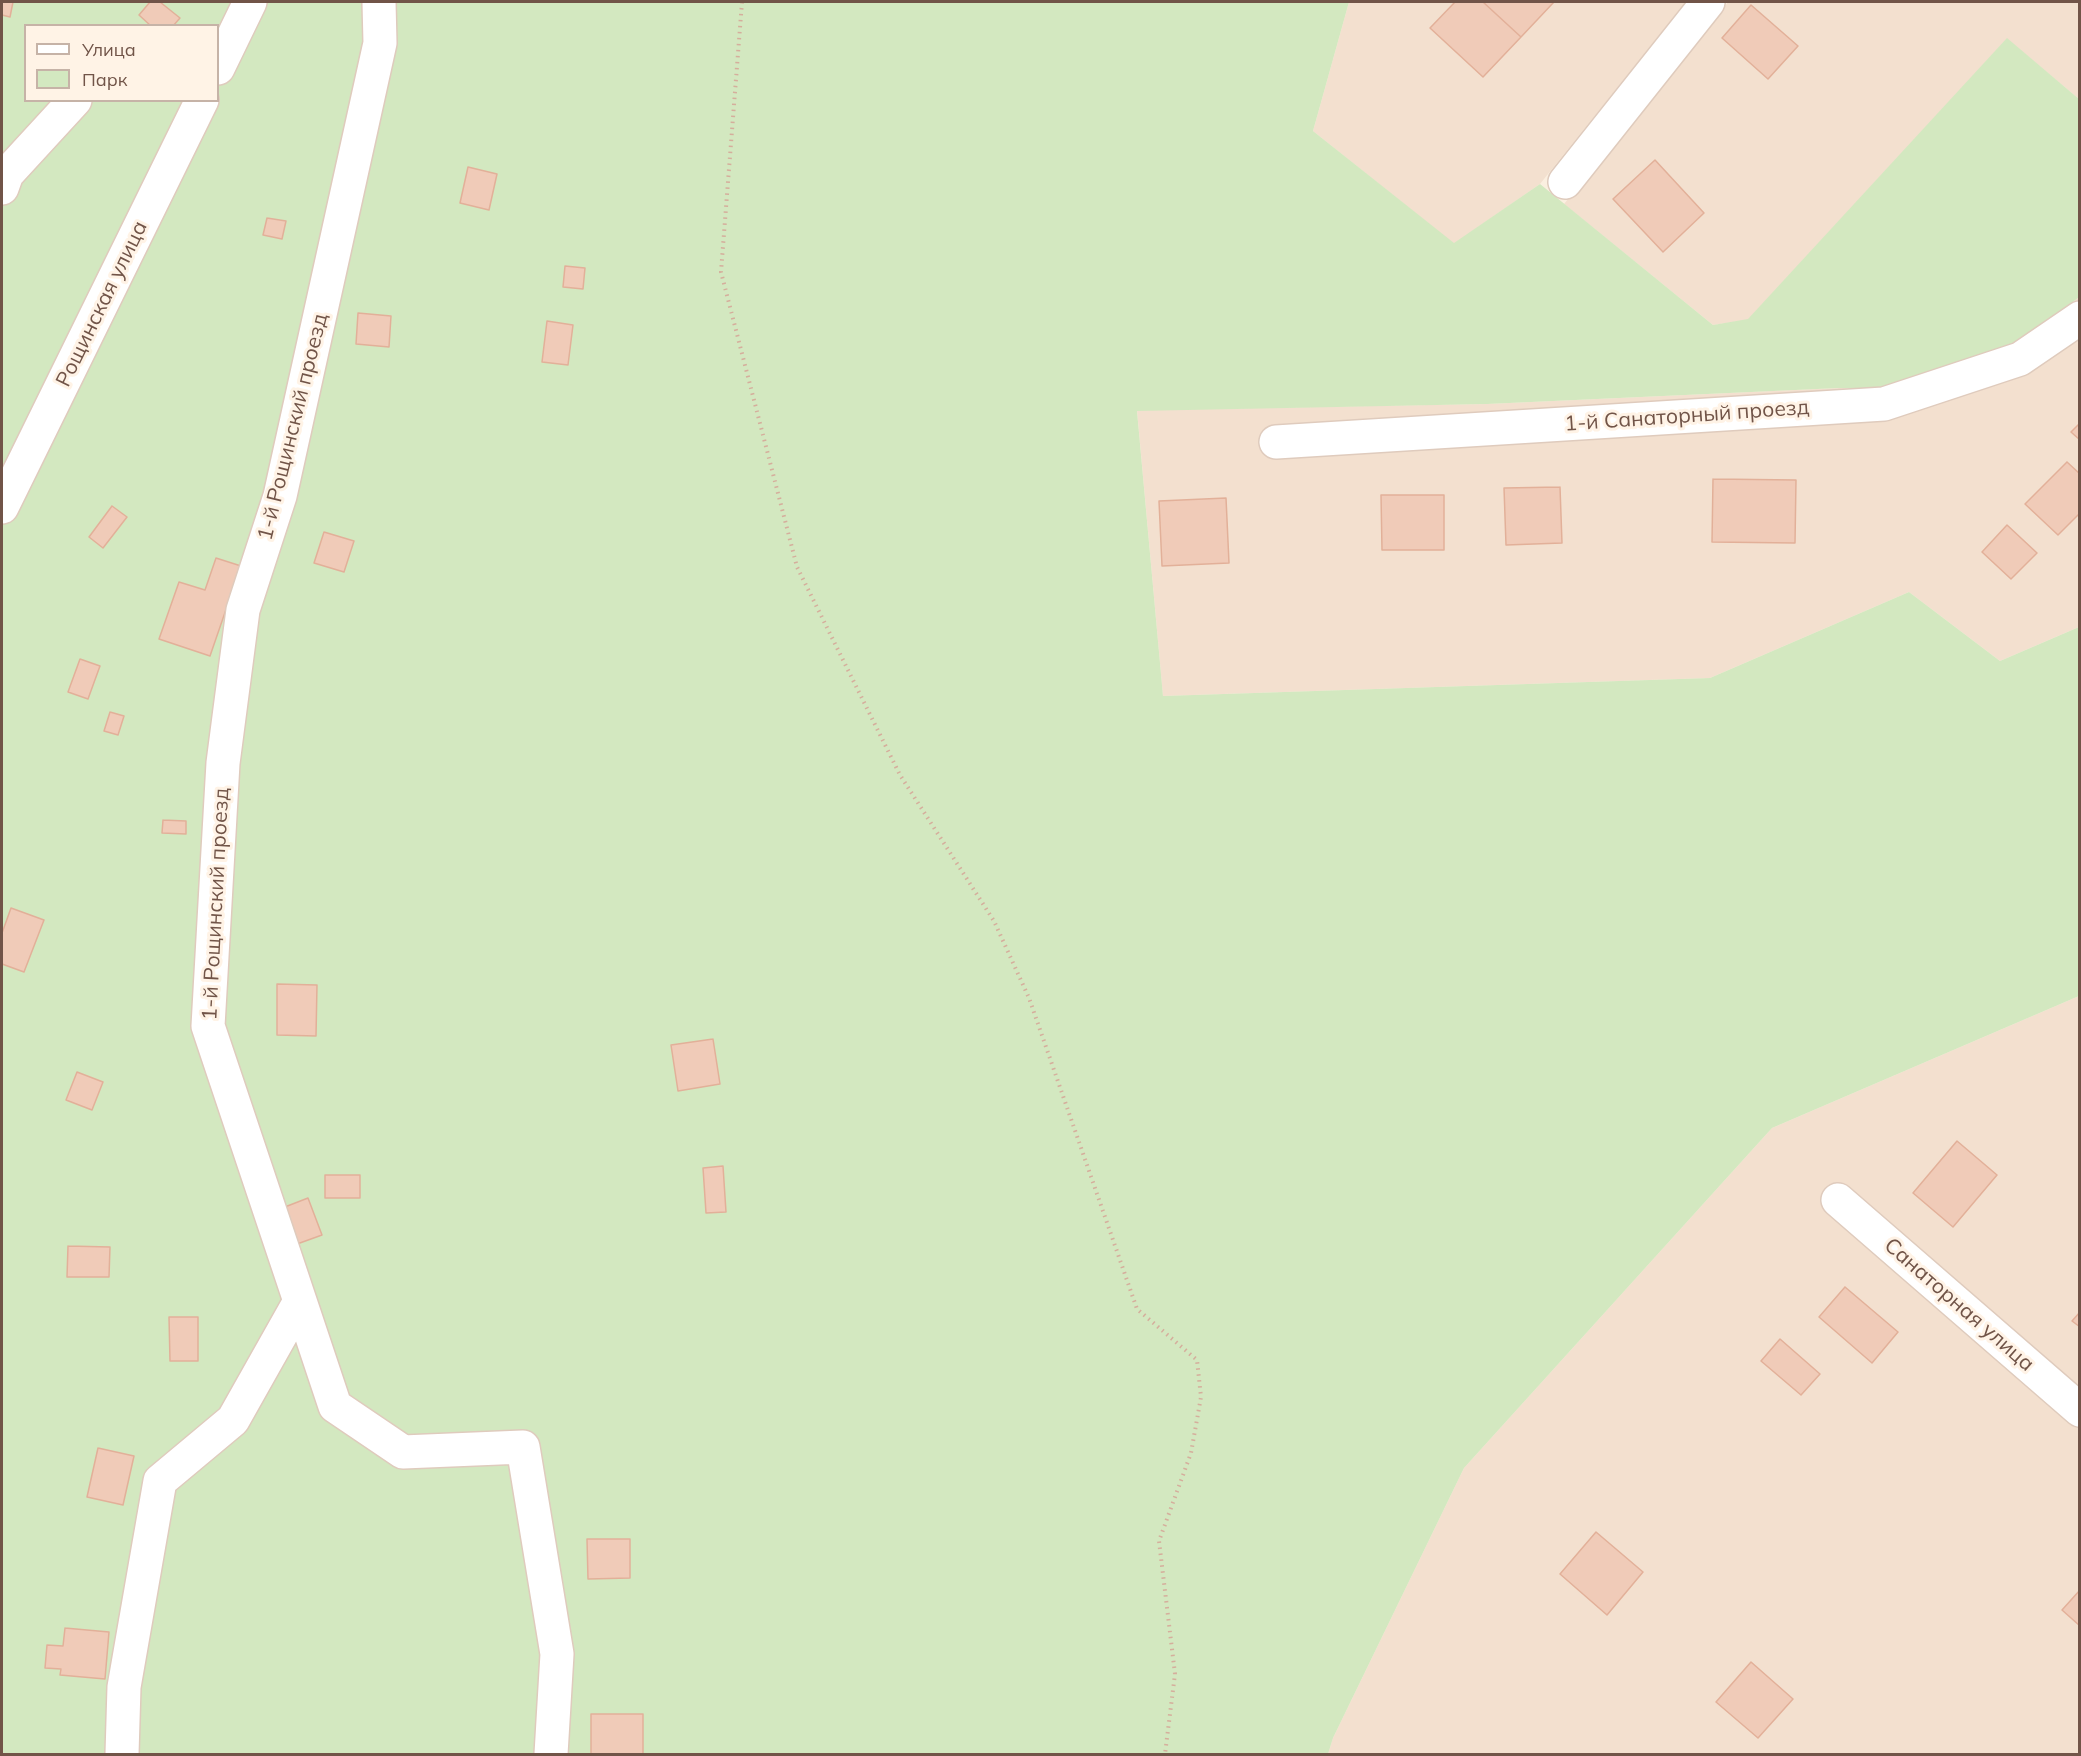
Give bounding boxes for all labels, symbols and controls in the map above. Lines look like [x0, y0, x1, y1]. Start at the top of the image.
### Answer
legend [24, 24, 219, 102]
text: Улица [82, 38, 136, 61]
text: Парк [82, 68, 127, 91]
street label: Рощинская улица [51, 217, 153, 391]
street label: 1-й Рощинский проезд [253, 311, 333, 543]
street label: 1-й Санаторный проезд [1564, 395, 1810, 437]
street label: 1-й Рощинский проезд [197, 787, 235, 1021]
street label: Санаторная улица [1879, 1233, 2039, 1377]

